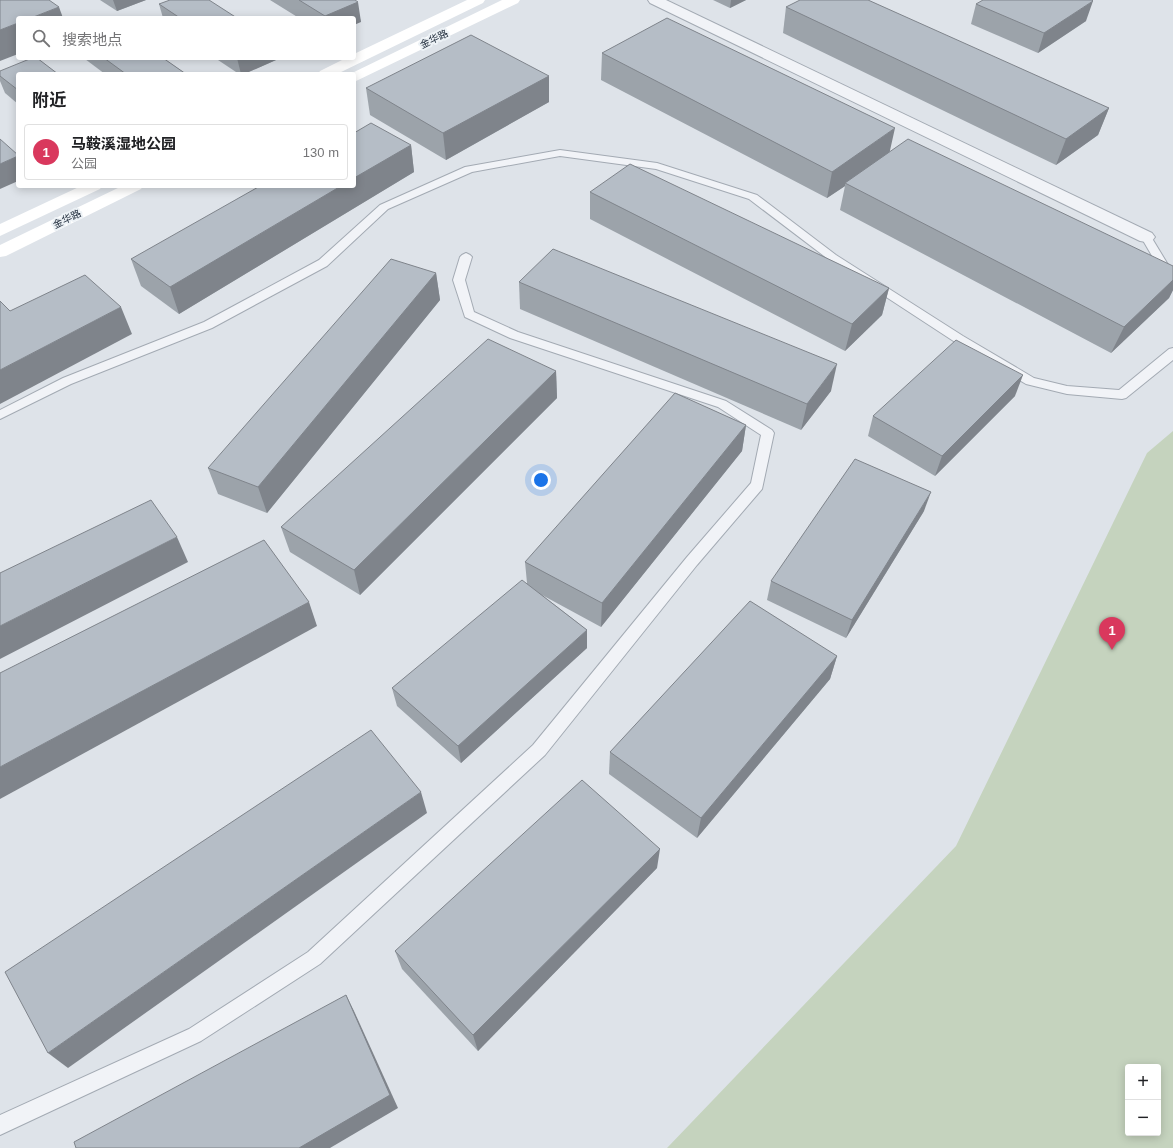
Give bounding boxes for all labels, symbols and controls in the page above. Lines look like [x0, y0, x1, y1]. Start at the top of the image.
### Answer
search box [16, 16, 356, 60]
icon: search [30, 27, 52, 49]
street label: 金华路 [418, 27, 450, 51]
text: 搜索地点 [62, 31, 122, 48]
text: 附近 [32, 91, 66, 110]
text: 马鞍溪湿地公园 [71, 135, 176, 152]
text: 1 [42, 145, 50, 160]
text: 130 m [303, 145, 339, 160]
text: 公园 [71, 156, 97, 171]
street label: 金华路 [51, 207, 83, 231]
your location [531, 470, 551, 490]
pin: 1 [1099, 617, 1125, 650]
map controls [1125, 1064, 1161, 1136]
button: + [1125, 1064, 1161, 1100]
button: − [1125, 1100, 1161, 1136]

